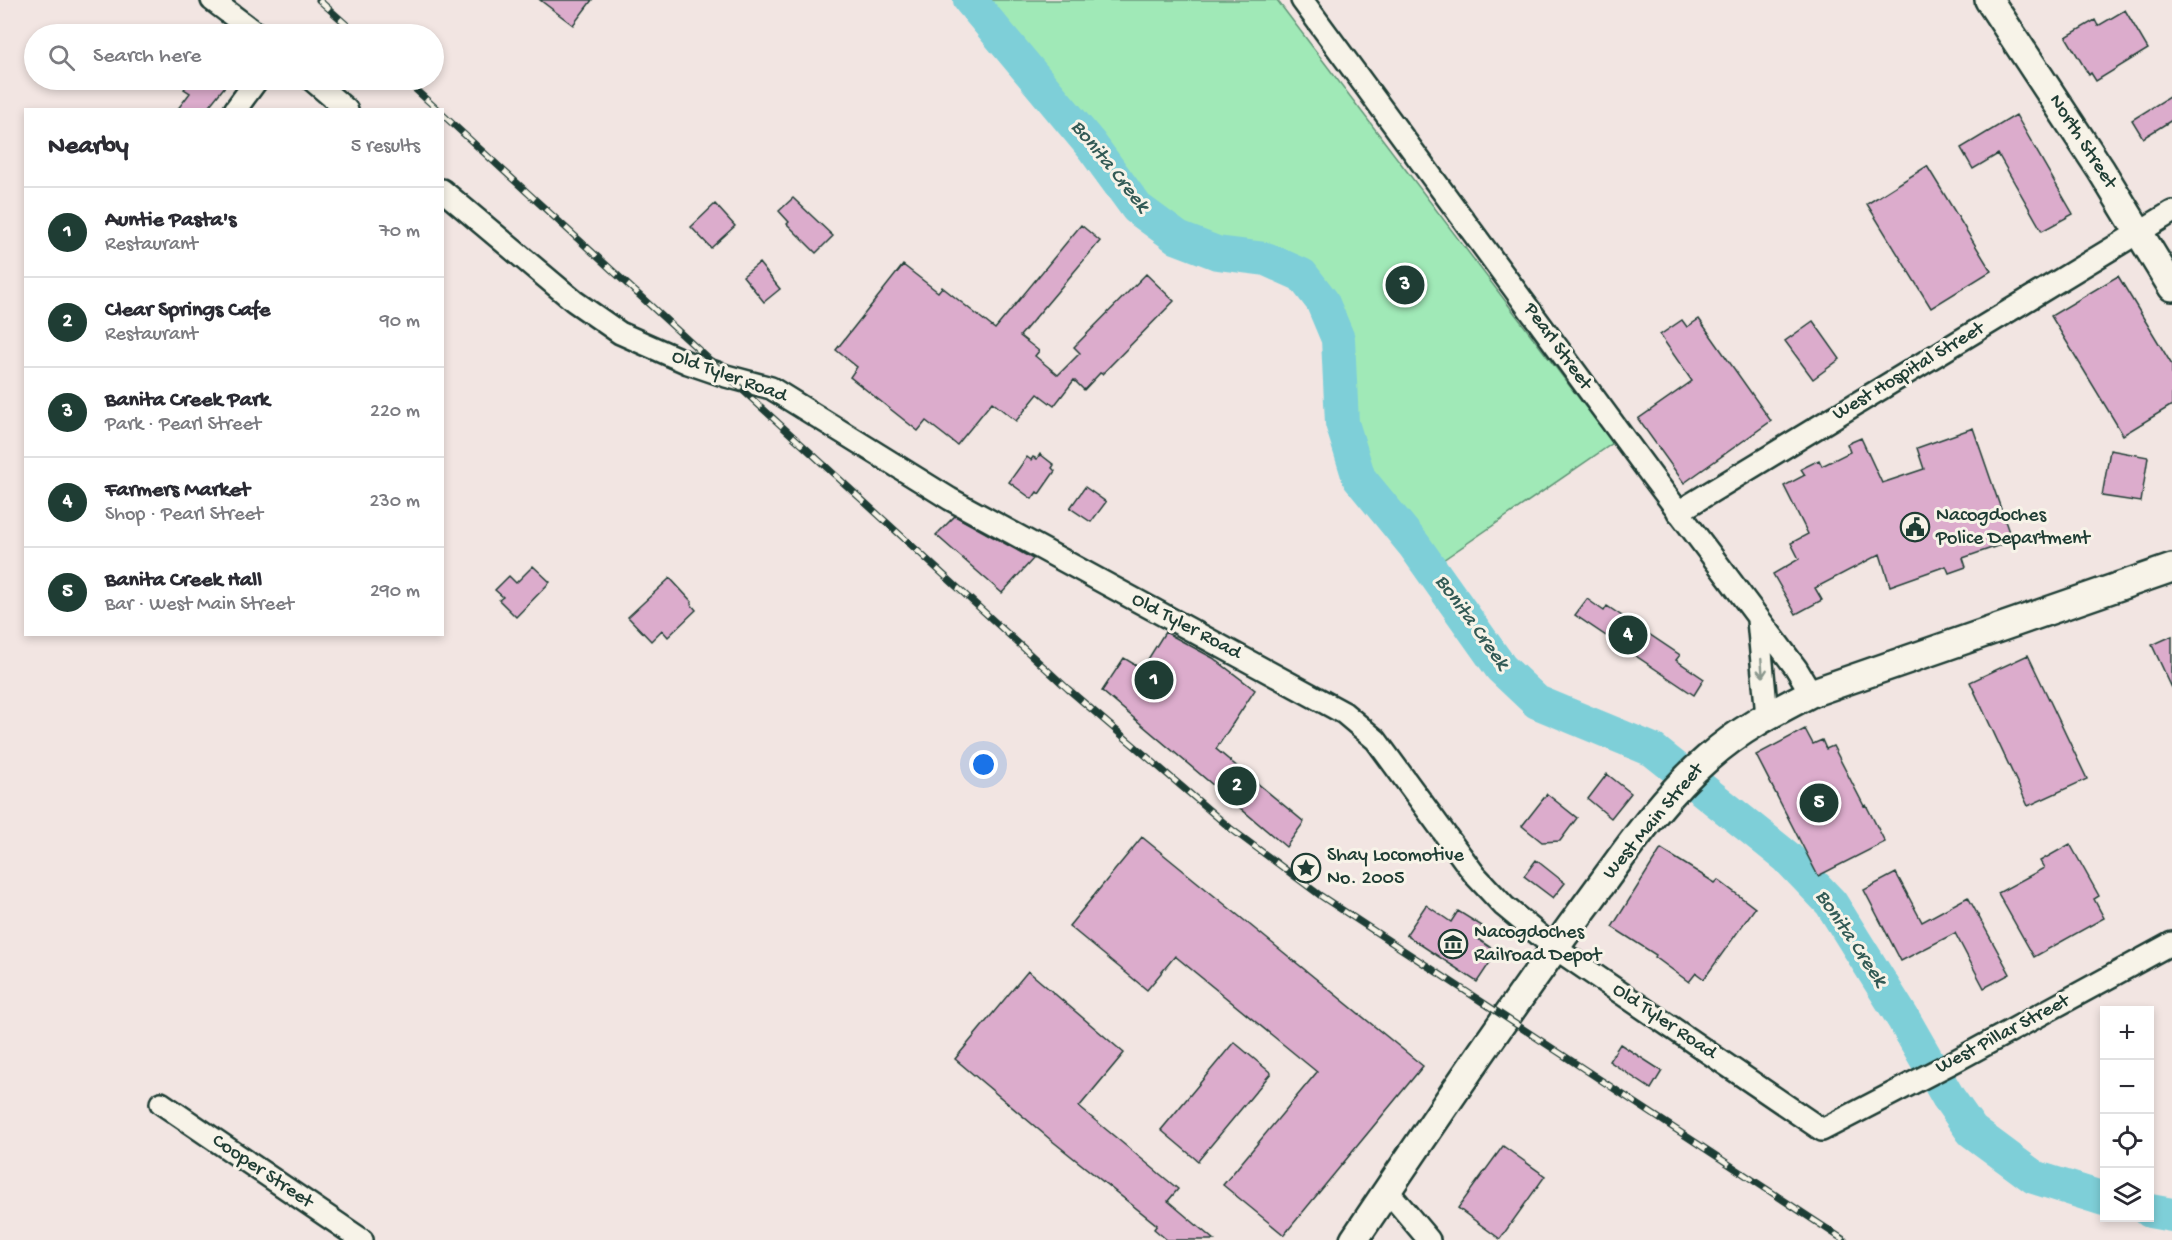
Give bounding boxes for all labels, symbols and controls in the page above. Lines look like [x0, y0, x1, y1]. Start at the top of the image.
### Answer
search box [24, 24, 444, 90]
icon: search [45, 41, 78, 74]
text: Search here [93, 44, 201, 70]
street label: North Street [2043, 91, 2122, 195]
water label: Bonita Creek [1064, 116, 1155, 220]
text: Nearby [48, 132, 129, 163]
text: 5 results [351, 136, 420, 159]
text: Auntie Pasta's [105, 208, 236, 234]
text: 1 [63, 221, 72, 244]
text: 70 m [379, 221, 420, 244]
text: Restaurant [105, 234, 198, 257]
pin: 3 [1386, 262, 1424, 308]
text: Clear Springs Cafe [105, 298, 270, 324]
street label: Pearl Street [1517, 298, 1597, 397]
text: 2 [63, 311, 72, 334]
text: 90 m [380, 311, 420, 334]
street label: West Hospital Street [1829, 317, 1990, 426]
text: Restaurant [105, 324, 198, 347]
street label: Old Tyler Road [668, 346, 792, 409]
text: Banita Creek Park [105, 388, 269, 414]
text: 3 [62, 401, 73, 424]
text: 220 m [370, 401, 420, 424]
text: Park · Pearl Street [105, 414, 261, 437]
text: Farmers Market [105, 478, 250, 504]
text: 4 [63, 491, 72, 514]
text: 230 m [370, 491, 420, 514]
text: Shop · Pearl Street [105, 504, 263, 527]
place label: Nacogdoches Police Department [1935, 505, 2092, 551]
public building icon: Nacogdoches Police Department [1899, 511, 1931, 543]
text: Banita Creek Hall [105, 568, 262, 594]
water label: Bonita Creek [1428, 571, 1515, 677]
text: 5 [62, 581, 73, 604]
text: 290 m [370, 581, 420, 604]
street label: Old Tyler Road [1127, 589, 1247, 667]
text: Bar · West Main Street [105, 594, 294, 617]
pin: 4 [1608, 612, 1648, 658]
one-way arrow [1757, 657, 1768, 677]
pin: 1 [1134, 658, 1174, 702]
your location [969, 750, 998, 779]
street label: West Main Street [1599, 758, 1710, 885]
pin: 2 [1218, 764, 1256, 808]
pin: 5 [1800, 780, 1838, 826]
place label: Shay Locomotive No. 2005 [1327, 845, 1464, 891]
place icon: Shay Locomotive No. 2005 [1290, 852, 1322, 884]
water label: Bonita Creek [1809, 886, 1893, 994]
place label: Nacogdoches Railroad Depot [1474, 922, 1603, 968]
museum icon: Nacogdoches Railroad Depot [1437, 928, 1469, 960]
street label: Old Tyler Road [1608, 979, 1722, 1067]
street label: West Pillar Street [1932, 989, 2075, 1080]
map controls [2100, 1006, 2154, 1222]
button: + [2100, 1006, 2154, 1060]
button: − [2100, 1060, 2154, 1114]
button: locate [2100, 1114, 2154, 1168]
street label: Cooper Street [207, 1130, 318, 1215]
button: layers [2100, 1168, 2154, 1222]

